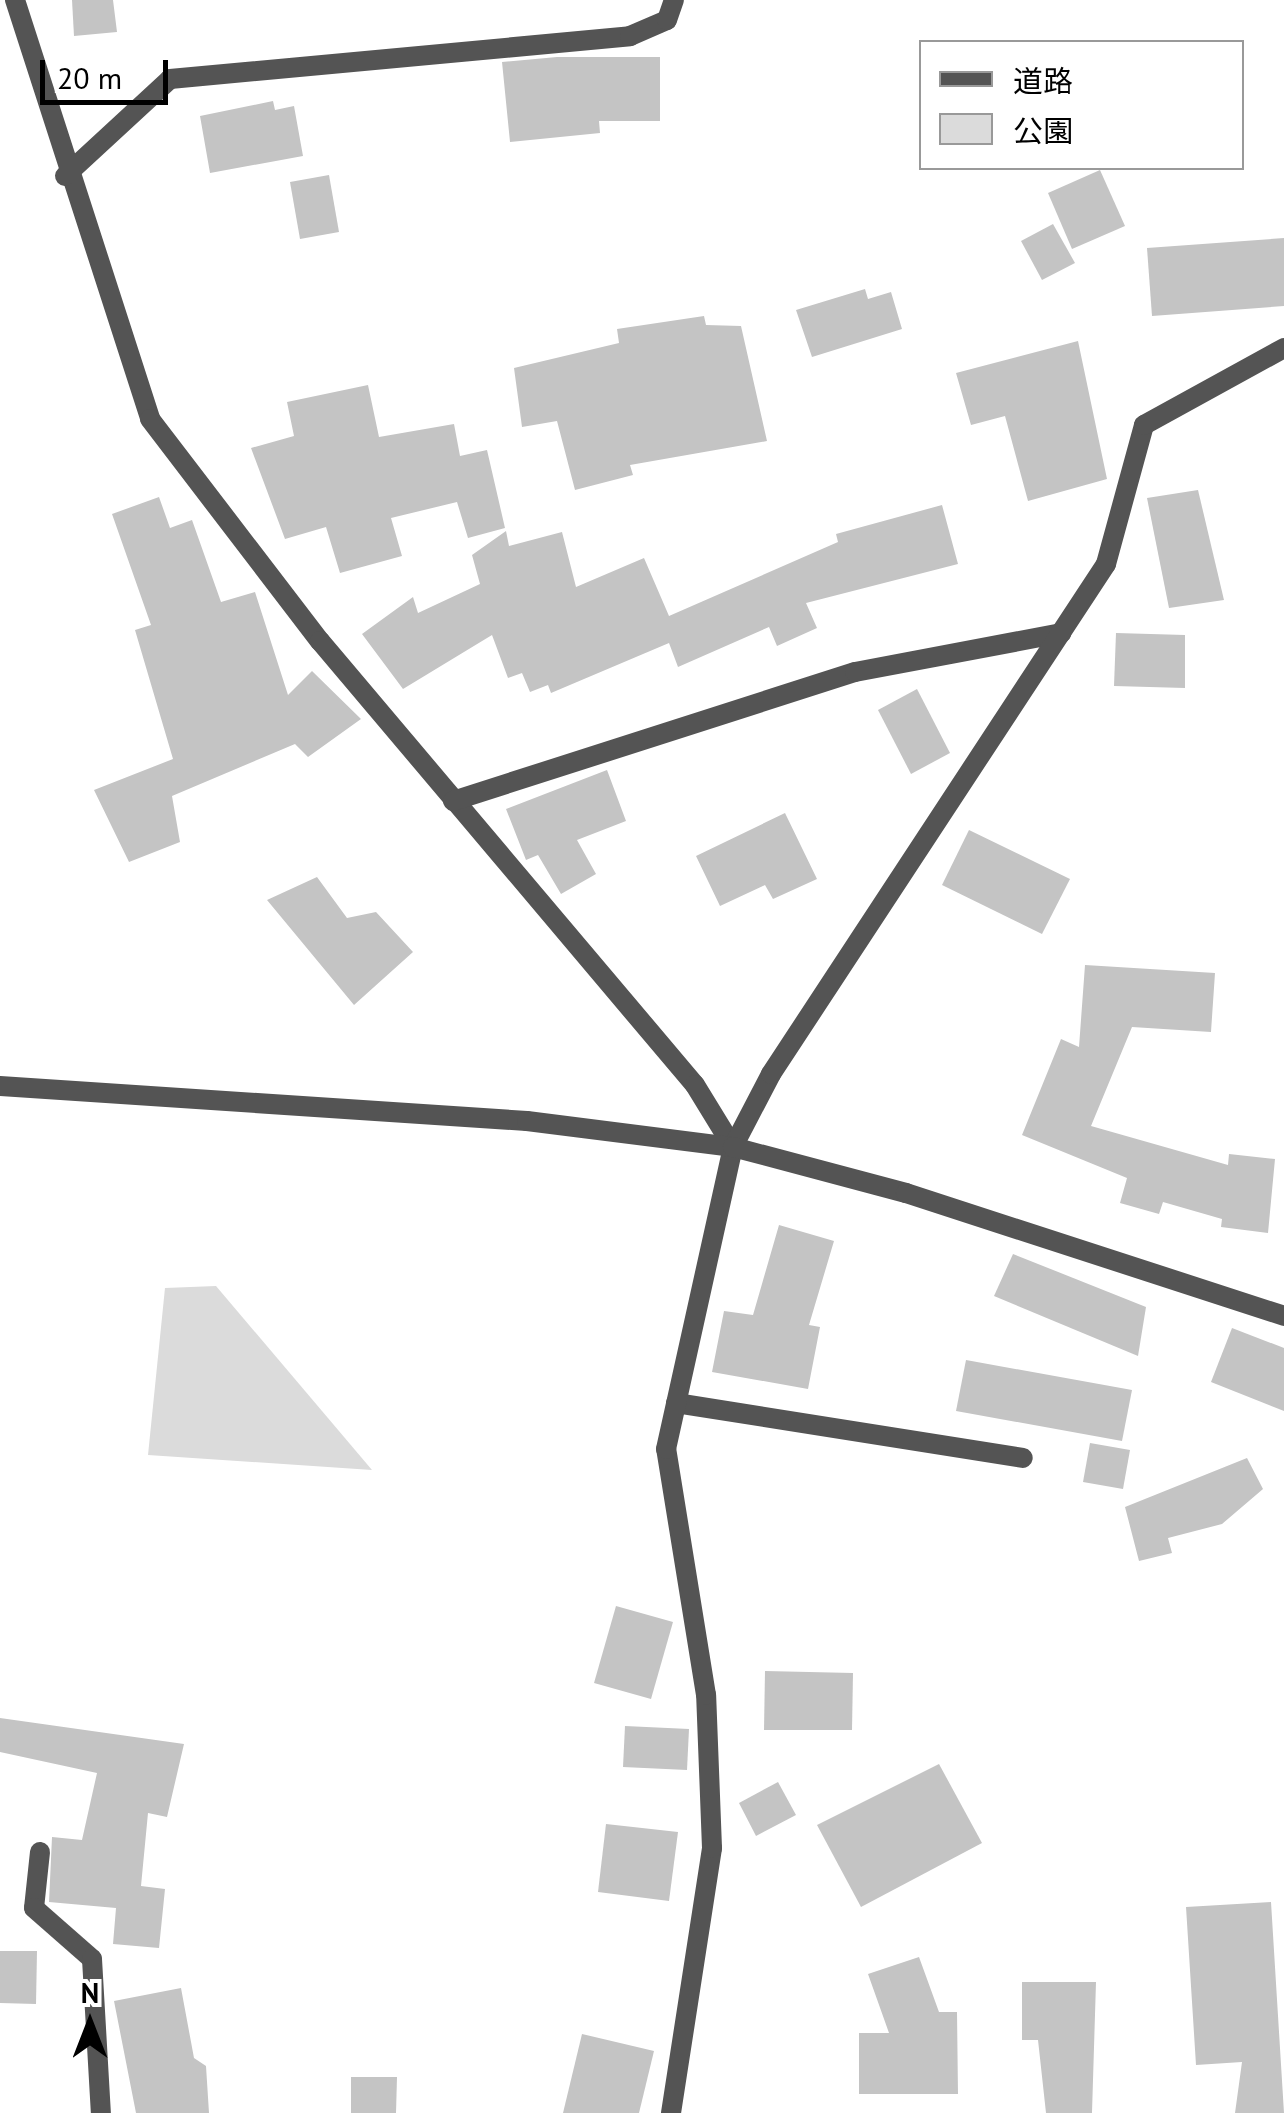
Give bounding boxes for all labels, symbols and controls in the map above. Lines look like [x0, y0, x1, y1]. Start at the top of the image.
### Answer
scale bar [45, 40, 172, 102]
legend [919, 40, 1244, 170]
text: 20 m [57, 58, 122, 97]
text: 道路 [1013, 61, 1073, 100]
text: 公園 [1013, 111, 1073, 150]
north arrow [40, 1973, 140, 2073]
text: N [81, 1974, 99, 2011]

